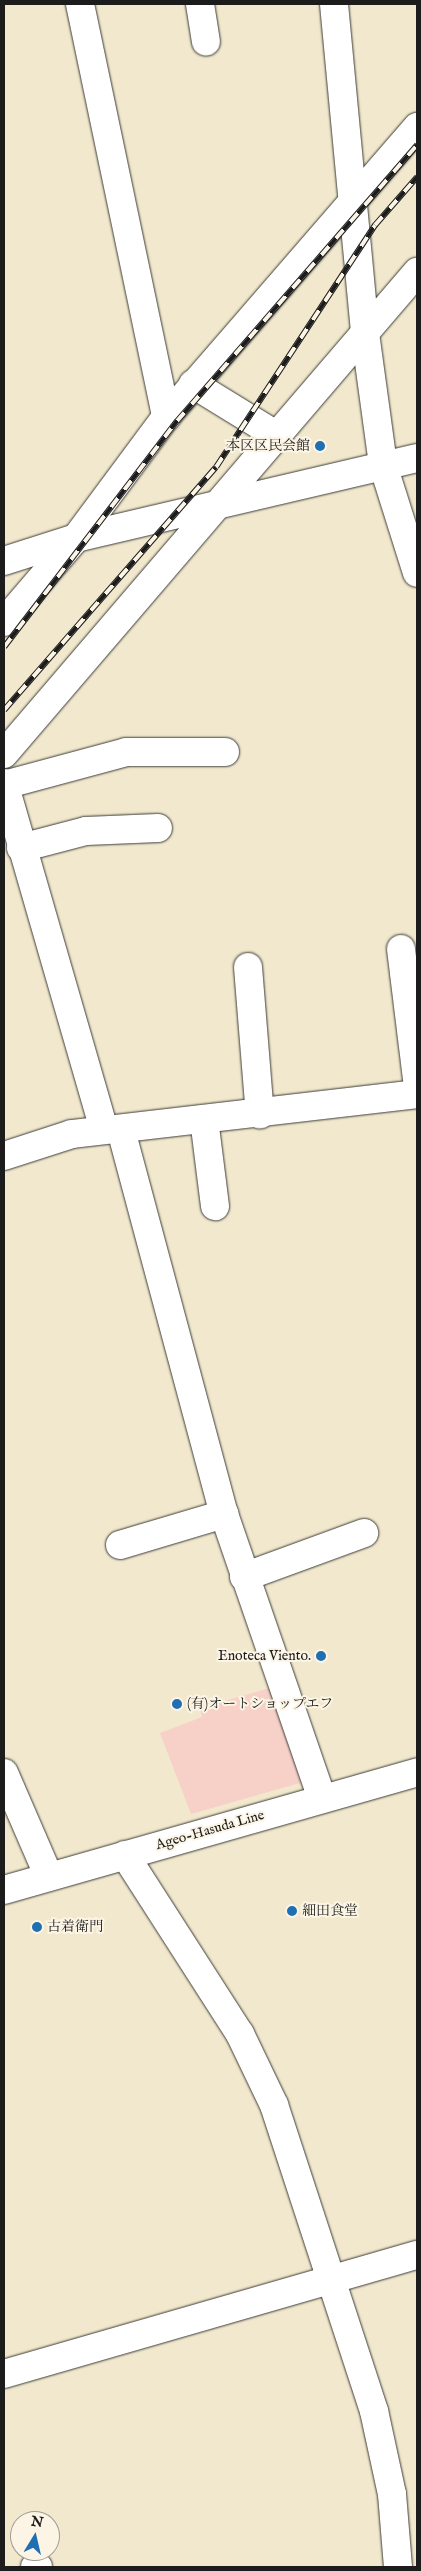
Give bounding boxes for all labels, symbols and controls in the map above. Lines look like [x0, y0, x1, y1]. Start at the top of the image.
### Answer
place label: 本区区民会館 [226, 438, 310, 454]
marker: 本区区民会館 [314, 440, 326, 452]
place label: Enoteca Viento. [218, 1648, 311, 1664]
marker: Enoteca Viento. [315, 1650, 327, 1662]
place label: (有)オートショップエフ [187, 1696, 334, 1712]
marker: (有)オートショップエフ [171, 1698, 183, 1710]
street label: Ageo-Hasuda Line [154, 1806, 266, 1854]
place label: 細田食堂 [302, 1903, 358, 1919]
marker: 細田食堂 [286, 1905, 298, 1917]
place label: 古着衛門 [47, 1919, 103, 1935]
marker: 古着衛門 [31, 1921, 43, 1933]
north arrow [10, 2511, 60, 2561]
text: N [30, 2512, 45, 2532]

